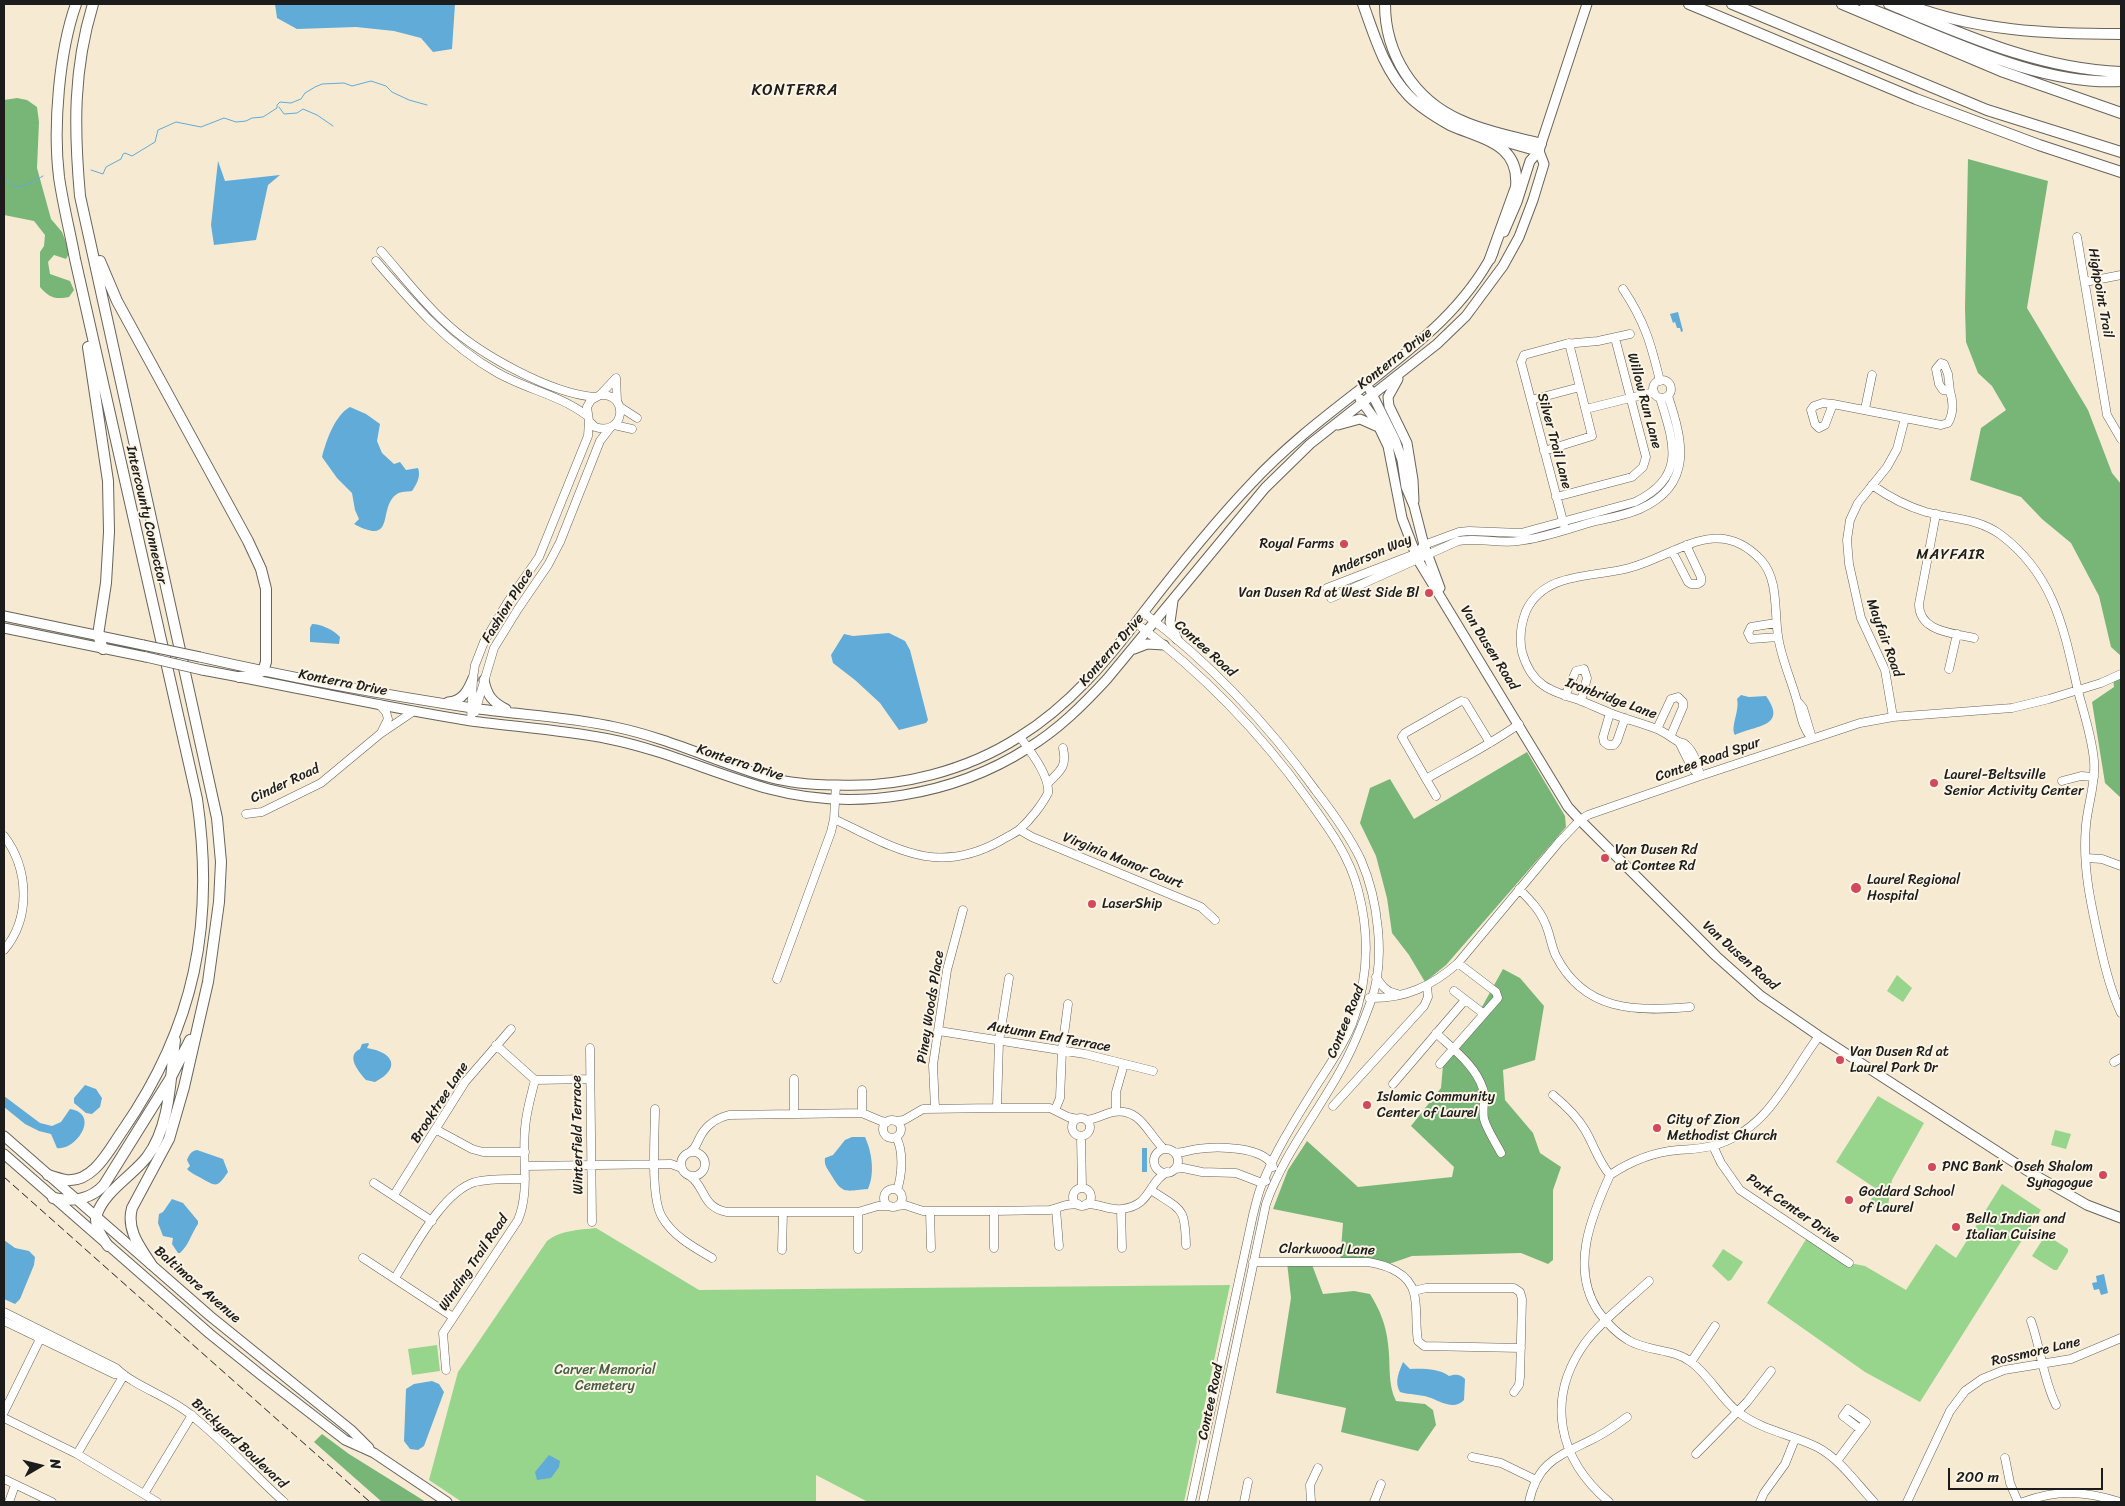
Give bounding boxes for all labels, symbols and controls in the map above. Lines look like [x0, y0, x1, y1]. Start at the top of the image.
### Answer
district label: KONTERRA [751, 81, 839, 101]
street label: Highpoint Trail [2084, 247, 2116, 339]
street label: Konterra Drive [1354, 325, 1436, 393]
street label: Willow Run Lane [1623, 351, 1665, 451]
street label: Silver Trail Lane [1533, 391, 1575, 491]
street label: Intercounty Connector [122, 444, 170, 586]
street label: Anderson Way [1328, 531, 1414, 581]
place label: Royal Farms [1260, 536, 1334, 552]
marker: Royal Farms [1338, 538, 1350, 550]
district label: MAYFAIR [1916, 546, 1986, 564]
street label: Fashion Place [479, 566, 537, 646]
place label: Van Dusen Rd at West Side Bl [1239, 585, 1419, 601]
marker: Van Dusen Rd at West Side Bl [1423, 587, 1435, 599]
street label: Mayfair Road [1862, 597, 1906, 679]
street label: Van Dusen Road [1456, 603, 1522, 693]
street label: Konterra Drive [1076, 610, 1148, 690]
street label: Contee Road [1171, 617, 1239, 681]
street label: Konterra Drive [297, 666, 389, 700]
street label: Ironbridge Lane [1563, 675, 1659, 723]
street label: Contee Road Spur [1653, 734, 1763, 786]
street label: Konterra Drive [694, 741, 786, 785]
street label: Cinder Road [248, 761, 322, 807]
place label: Laurel-Beltsville Senior Activity Center [1944, 767, 2084, 800]
marker: Laurel-Beltsville Senior Activity Center [1928, 777, 1940, 789]
street label: Virginia Manor Court [1060, 829, 1186, 893]
place label: Van Dusen Rd at Contee Rd [1615, 842, 1697, 874]
marker: Van Dusen Rd at Contee Rd [1599, 852, 1611, 864]
place label: Laurel Regional Hospital [1867, 872, 1960, 904]
marker: Laurel Regional Hospital [1849, 881, 1863, 895]
place label: LaserShip [1102, 896, 1162, 912]
marker: LaserShip [1086, 898, 1098, 910]
street label: Van Dusen Road [1699, 918, 1781, 994]
street label: Piney Woods Place [914, 949, 948, 1065]
street label: Contee Road [1324, 983, 1368, 1061]
street label: Autumn End Terrace [986, 1018, 1112, 1056]
place label: Van Dusen Rd at Laurel Park Dr [1850, 1044, 1949, 1076]
marker: Van Dusen Rd at Laurel Park Dr [1834, 1054, 1846, 1066]
street label: Brooktree Lane [408, 1059, 472, 1147]
street label: Winterfield Terrace [569, 1075, 587, 1195]
place label: Islamic Community Center of Laurel [1377, 1089, 1495, 1122]
marker: Islamic Community Center of Laurel [1361, 1099, 1373, 1111]
place label: City of Zion Methodist Church [1667, 1112, 1777, 1144]
marker: City of Zion Methodist Church [1651, 1122, 1663, 1134]
place label: PNC Bank [1942, 1159, 2003, 1175]
place label: Oseh Shalom Synagogue [2014, 1159, 2093, 1192]
marker: PNC Bank [1926, 1161, 1938, 1173]
marker: Oseh Shalom Synagogue [2097, 1169, 2109, 1181]
street label: Park Center Drive [1743, 1171, 1843, 1247]
place label: Goddard School of Laurel [1859, 1184, 1955, 1216]
marker: Goddard School of Laurel [1843, 1194, 1855, 1206]
place label: Bella Indian and Italian Cuisine [1966, 1211, 2065, 1244]
street label: Winding Trail Road [436, 1212, 512, 1314]
marker: Bella Indian and Italian Cuisine [1950, 1221, 1962, 1233]
street label: Clarkwood Lane [1279, 1241, 1375, 1259]
street label: Baltimore Avenue [150, 1243, 244, 1327]
street label: Rossmore Lane [1990, 1334, 2082, 1370]
park label: Carver Memorial Cemetery [554, 1362, 656, 1394]
street label: Contee Road [1195, 1363, 1227, 1441]
street label: Brickyard Boulevard [188, 1395, 290, 1493]
north arrow [15, 1441, 65, 1491]
text: N [42, 1457, 68, 1470]
scale bar [1950, 1458, 2105, 1490]
text: 200 m [1956, 1464, 1999, 1490]

